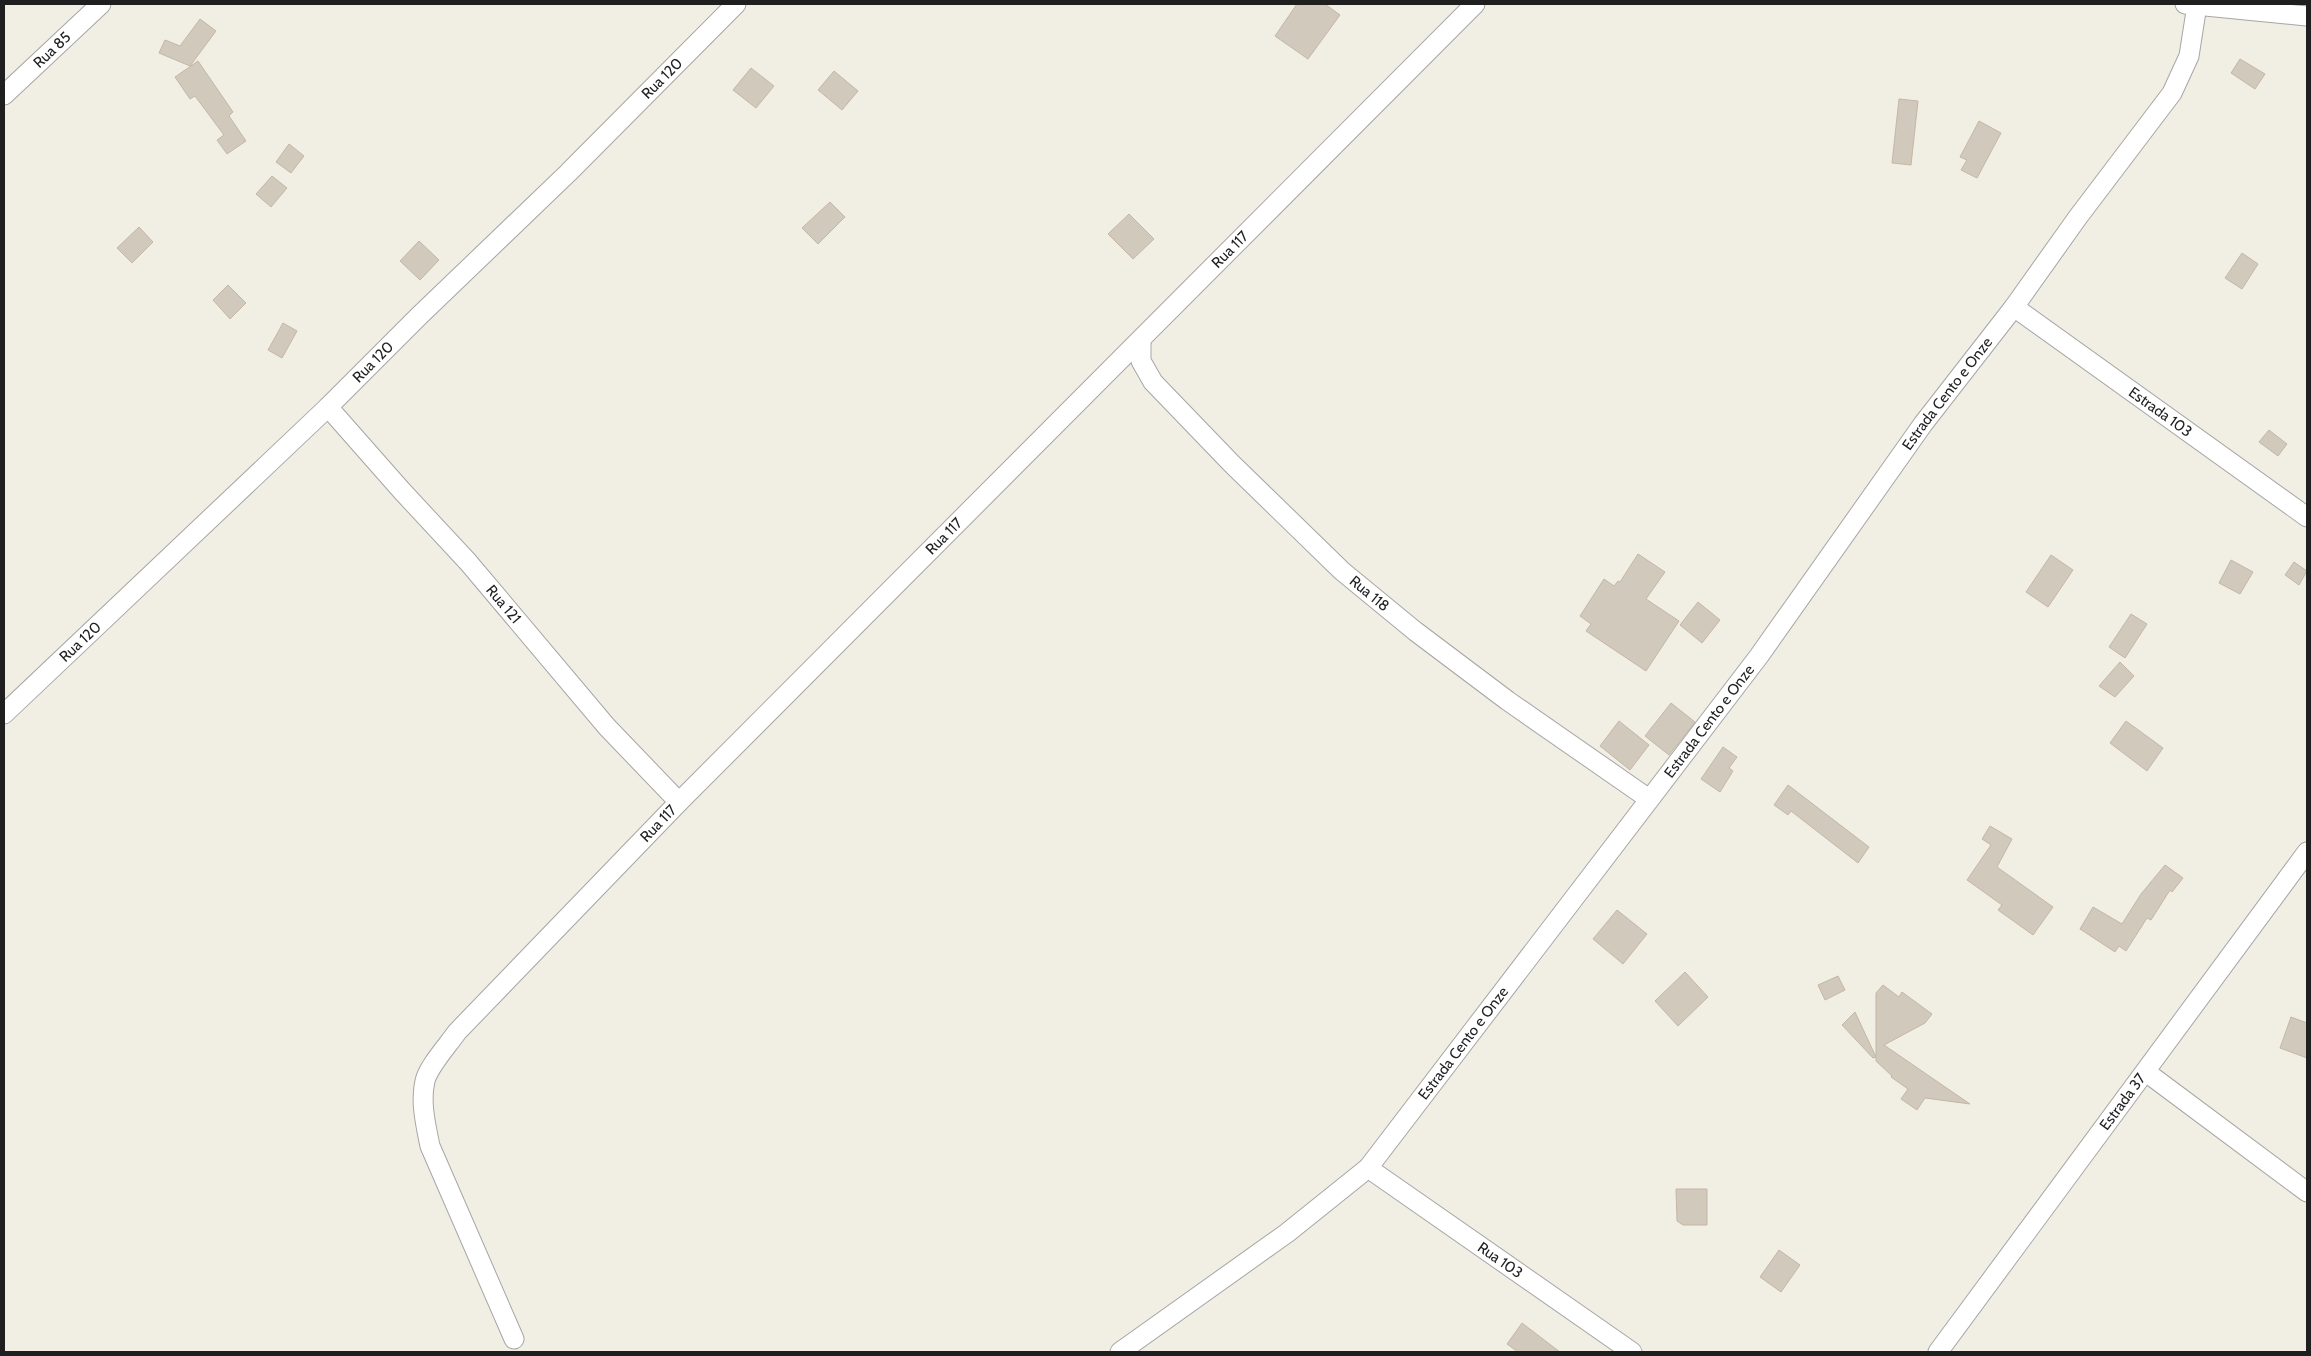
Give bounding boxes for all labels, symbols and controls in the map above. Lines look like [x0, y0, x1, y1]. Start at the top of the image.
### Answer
street label: Rua 85 [30, 28, 75, 72]
street label: Rua 120 [638, 54, 686, 103]
street label: Rua 117 [1208, 227, 1253, 272]
street label: Estrada Cento e Onze [1898, 333, 1996, 454]
street label: Rua 120 [349, 338, 397, 386]
street label: Estrada 103 [2125, 383, 2196, 441]
street label: Rua 117 [922, 514, 967, 558]
street label: Rua 118 [1346, 572, 1393, 615]
street label: Rua 121 [482, 581, 525, 627]
street label: Rua 120 [56, 618, 105, 666]
street label: Estrada Cento e Onze [1660, 661, 1758, 781]
street label: Rua 117 [636, 801, 681, 846]
street label: Estrada Cento e Onze [1414, 983, 1512, 1103]
street label: Estrada 37 [2096, 1070, 2150, 1134]
street label: Rua 103 [1474, 1238, 1526, 1282]

